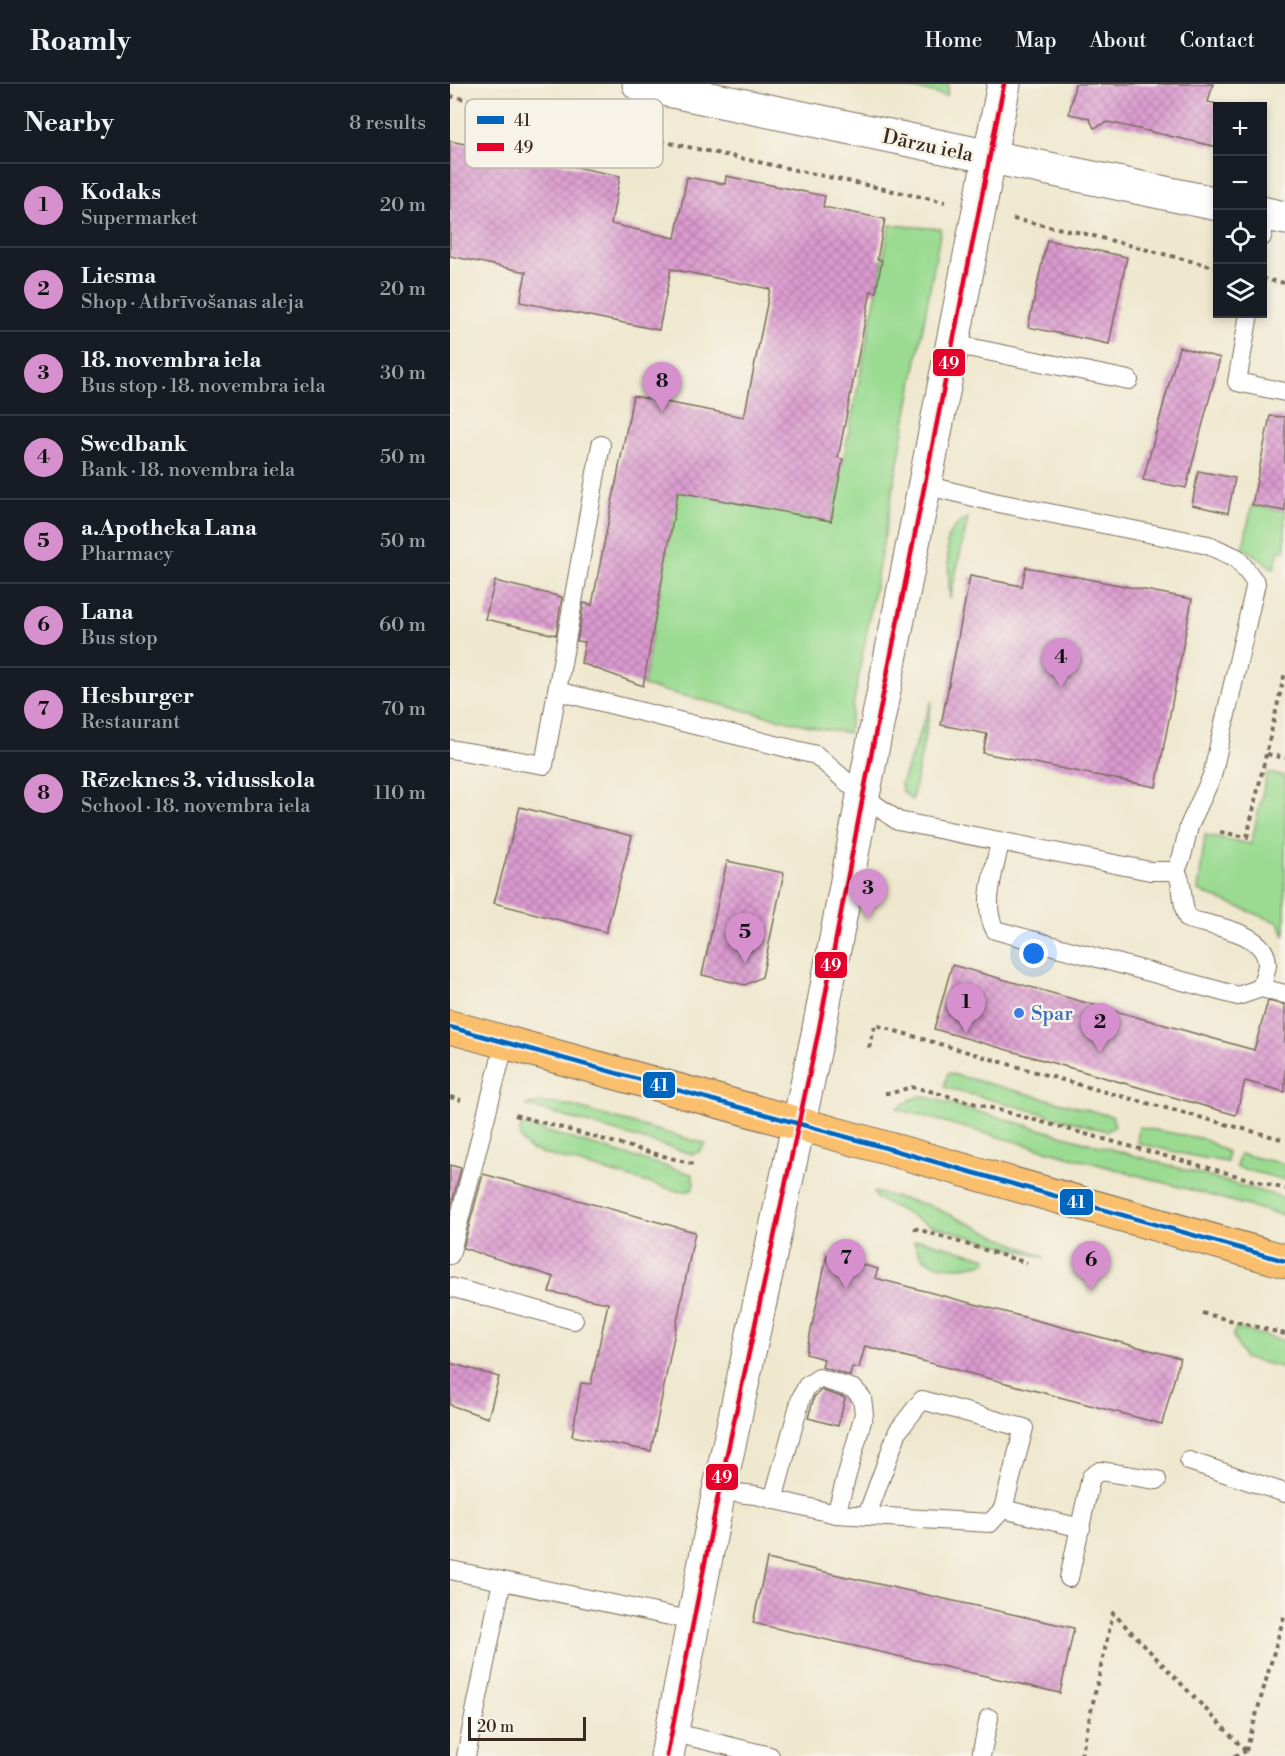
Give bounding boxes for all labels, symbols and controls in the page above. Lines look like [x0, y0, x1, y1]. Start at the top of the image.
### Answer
text: Roamly [30, 24, 131, 59]
text: Home [925, 28, 982, 54]
text: Map [1015, 28, 1057, 54]
text: About [1090, 28, 1147, 54]
text: Contact [1180, 28, 1255, 54]
legend [465, 99, 663, 168]
map controls [1213, 102, 1267, 318]
button: + [1213, 102, 1267, 156]
text: Nearby [24, 107, 114, 139]
text: 8 results [349, 111, 426, 136]
text: 41 [514, 111, 531, 131]
street label: Dārzu iela [880, 125, 976, 168]
text: 49 [514, 138, 534, 158]
button: − [1213, 156, 1267, 210]
text: Kodaks [81, 179, 161, 206]
text: 1 [39, 193, 48, 218]
text: 20 m [380, 193, 426, 218]
text: Supermarket [81, 206, 198, 231]
button: locate [1213, 210, 1267, 264]
text: Liesma [81, 263, 156, 290]
button: layers [1213, 264, 1267, 318]
text: 2 [37, 277, 50, 302]
text: 20 m [380, 277, 426, 302]
text: Shop · Atbrīvošanas aleja [81, 290, 304, 315]
text: 18. novembra iela [81, 347, 261, 374]
line badge: 49 [932, 348, 966, 377]
text: 49 [939, 354, 959, 374]
text: 3 [37, 361, 50, 386]
text: 30 m [380, 361, 426, 386]
pin: 8 [642, 362, 682, 412]
text: Bus stop · 18. novembra iela [81, 374, 326, 399]
text: Swedbank [81, 431, 187, 458]
text: 4 [37, 445, 50, 470]
text: 50 m [380, 445, 426, 470]
text: Bank · 18. novembra iela [81, 458, 295, 483]
text: a.Apotheka Lana [81, 515, 257, 542]
text: 5 [37, 529, 50, 554]
text: 50 m [380, 529, 426, 554]
text: Pharmacy [81, 542, 173, 567]
text: Lana [81, 599, 133, 626]
text: 6 [37, 613, 50, 638]
text: 60 m [379, 613, 426, 638]
text: Bus stop [81, 626, 158, 651]
pin: 4 [1042, 638, 1080, 688]
text: Hesburger [81, 683, 194, 710]
text: 7 [38, 697, 49, 722]
text: 70 m [382, 697, 426, 722]
text: Restaurant [81, 710, 180, 735]
text: Rēzeknes 3. vidusskola [81, 767, 315, 794]
text: 8 [37, 781, 50, 806]
text: 110 m [374, 781, 426, 806]
text: School · 18. novembra iela [81, 794, 310, 819]
pin: 3 [848, 870, 888, 919]
pin: 5 [726, 914, 764, 963]
your location [1019, 939, 1048, 968]
line badge: 49 [814, 951, 848, 979]
text: 49 [821, 956, 841, 976]
pin: 1 [946, 984, 986, 1033]
place label: Spar [1031, 1002, 1073, 1027]
pin: 2 [1080, 1004, 1120, 1053]
marker: Spar [1012, 1006, 1026, 1020]
line badge: 41 [642, 1071, 676, 1099]
text: 41 [650, 1076, 668, 1096]
line badge: 41 [1059, 1188, 1094, 1216]
text: 41 [1067, 1193, 1085, 1213]
pin: 7 [826, 1240, 866, 1289]
pin: 6 [1072, 1242, 1110, 1291]
line badge: 49 [705, 1463, 739, 1491]
text: 49 [712, 1468, 732, 1488]
scale bar [468, 1714, 586, 1742]
text: 20 m [477, 1717, 514, 1737]

